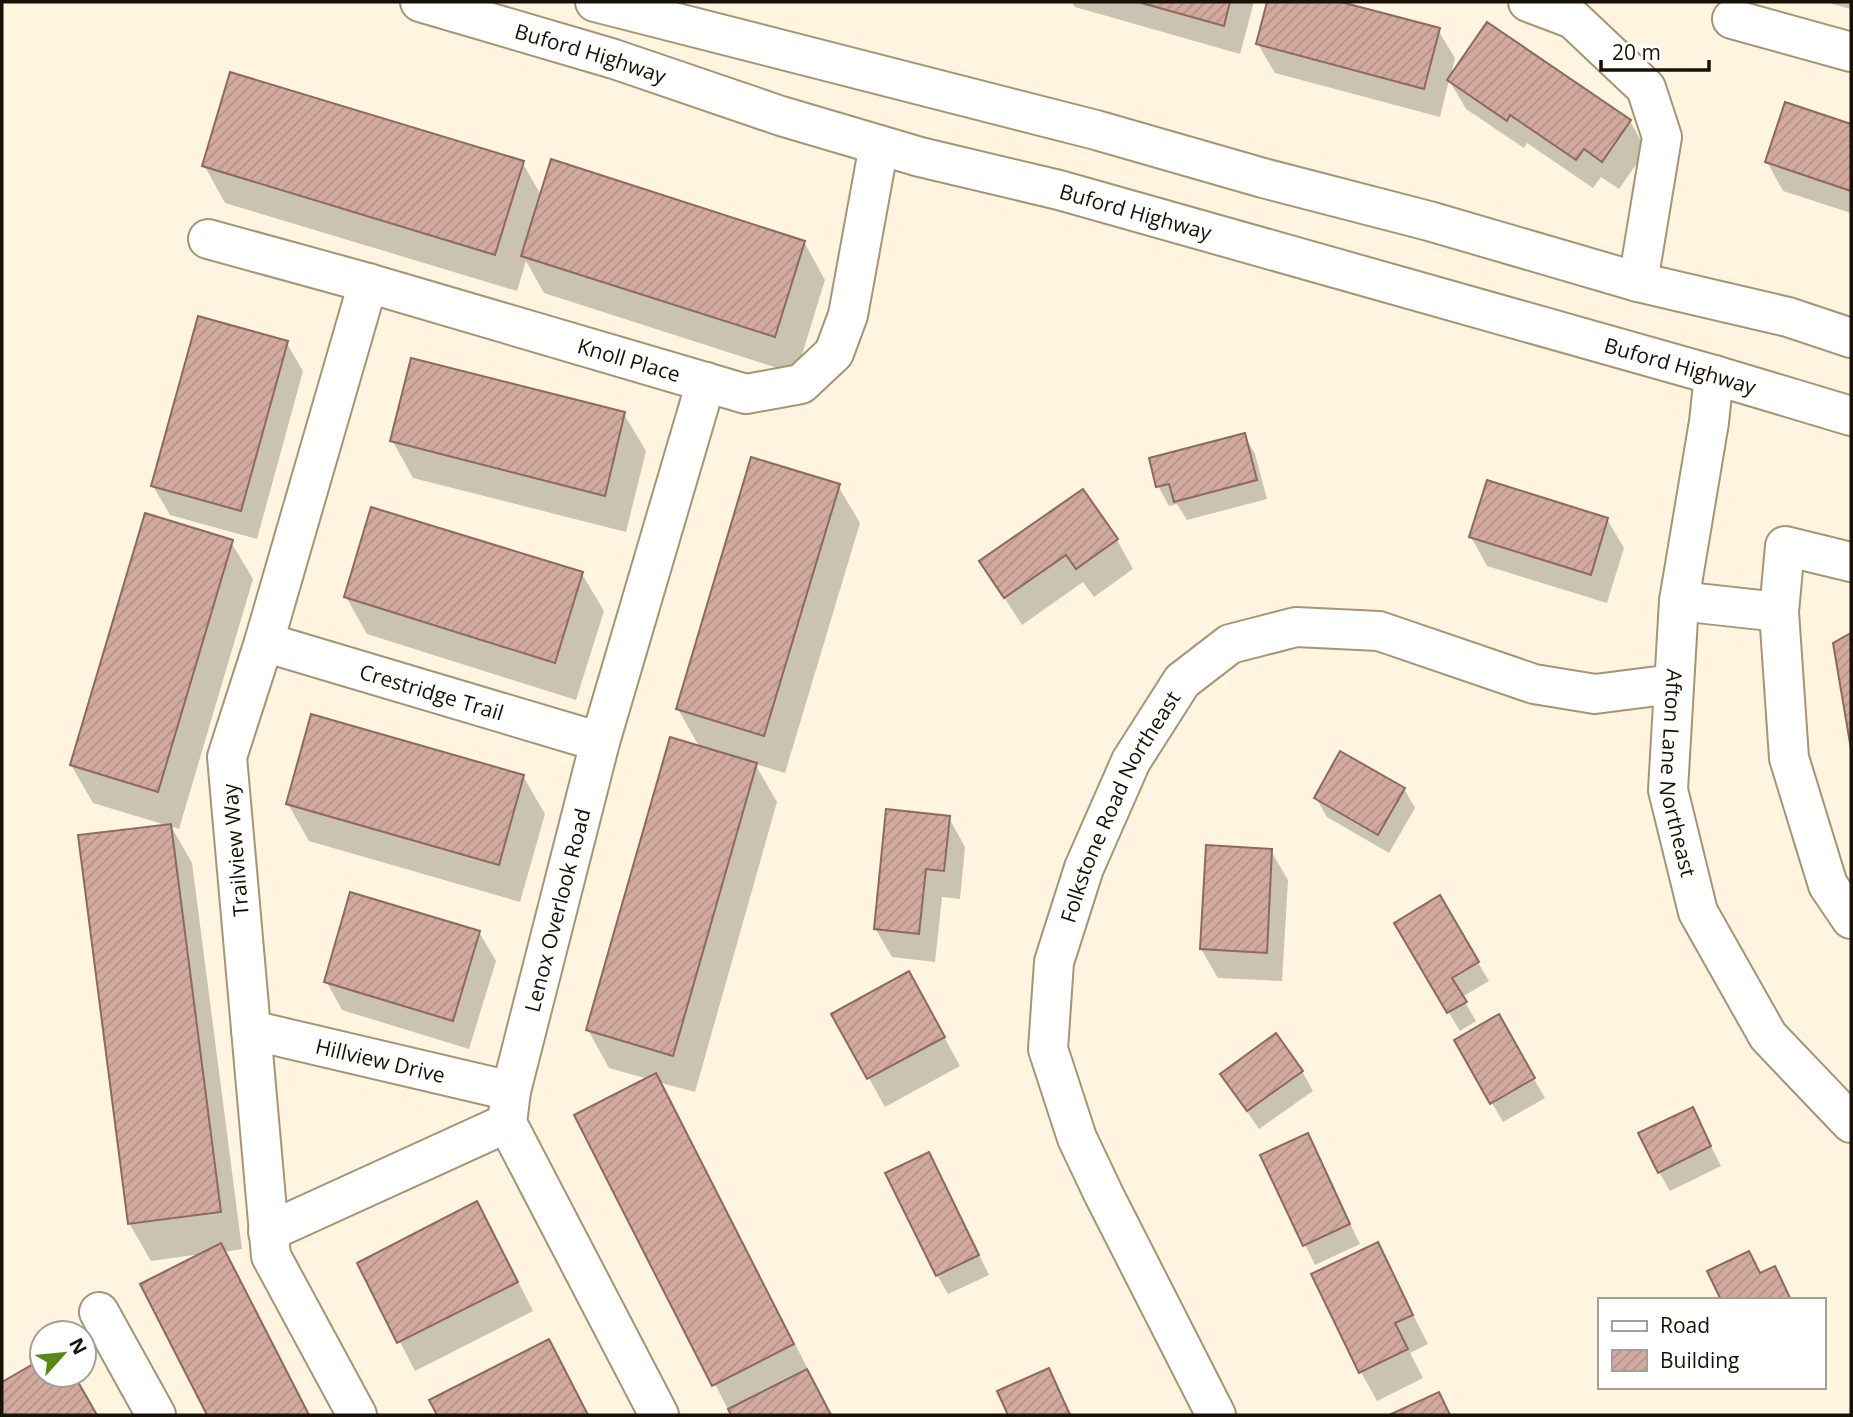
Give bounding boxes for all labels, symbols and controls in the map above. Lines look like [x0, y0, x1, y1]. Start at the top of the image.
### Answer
street label: Buford Highway [512, 17, 670, 90]
scale bar [1601, 28, 1710, 72]
text: 20 m [1612, 38, 1661, 66]
street label: Buford Highway [1056, 177, 1215, 247]
street label: Knoll Place [574, 331, 684, 388]
street label: Buford Highway [1601, 331, 1760, 401]
street label: Crestridge Trail [356, 657, 507, 727]
street label: Afton Lane Northeast [1654, 668, 1703, 880]
street label: Folkstone Road Northeast [1053, 685, 1186, 926]
street label: Trailview Way [215, 782, 255, 918]
street label: Lenox Overlook Road [518, 805, 597, 1015]
street label: Hillview Drive [313, 1032, 448, 1089]
legend [1598, 1298, 1825, 1389]
text: Road [1660, 1311, 1710, 1339]
north arrow [28, 1319, 98, 1389]
text: N [63, 1333, 93, 1359]
text: Building [1660, 1346, 1739, 1374]

